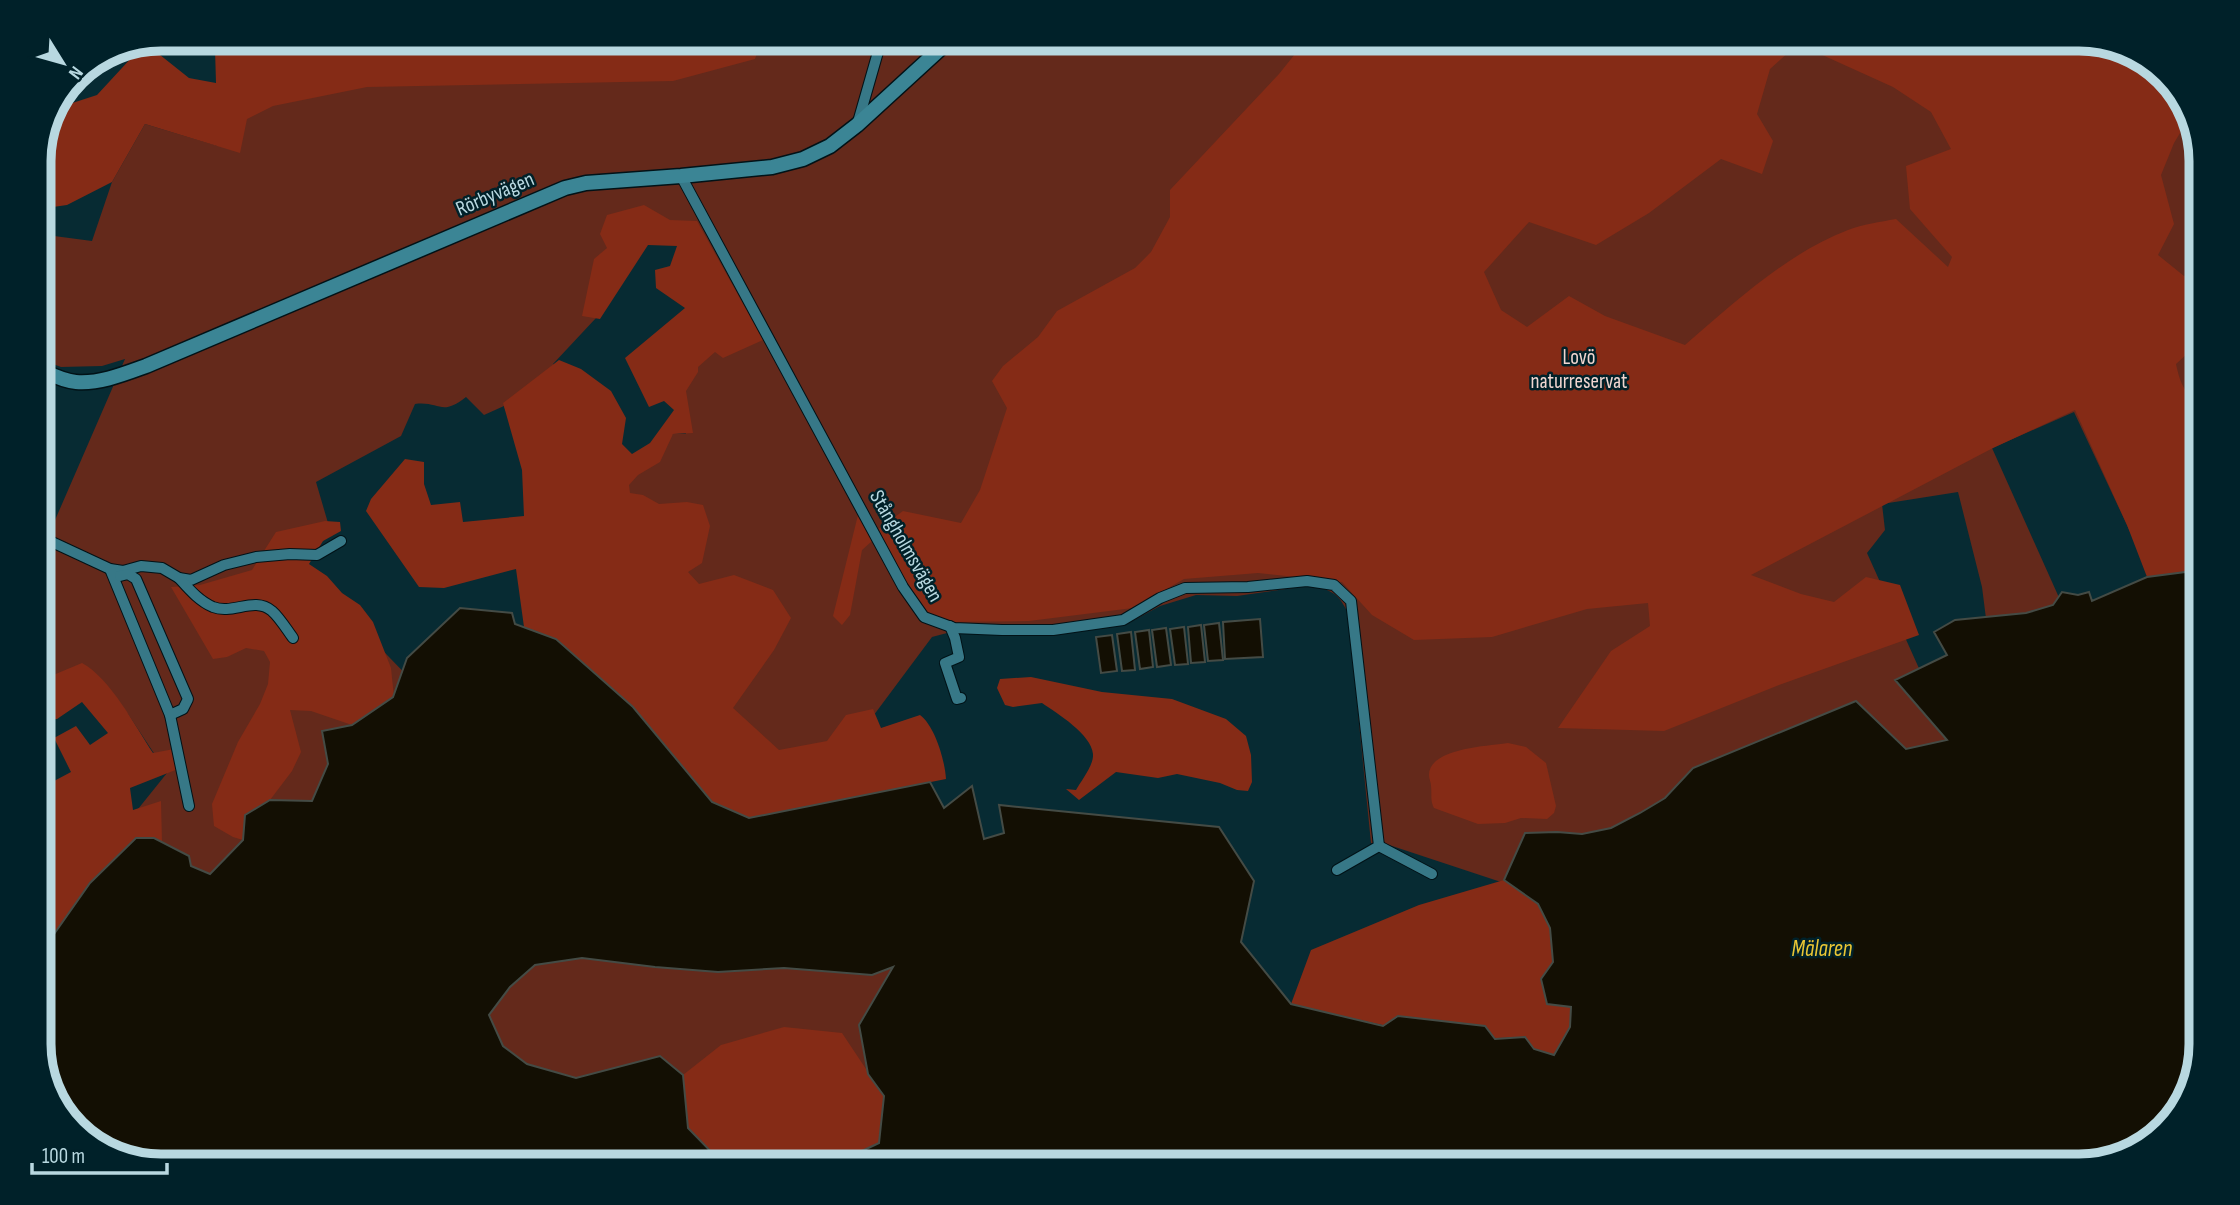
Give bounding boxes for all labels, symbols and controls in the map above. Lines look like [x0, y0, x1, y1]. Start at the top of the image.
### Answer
north arrow [28, 28, 98, 98]
text: N [63, 61, 88, 83]
street label: Rörbyvägen [452, 166, 538, 222]
park label: Lovö naturreservat [1531, 345, 1627, 394]
street label: Stångholmsvägen [864, 486, 948, 606]
water label: Mälaren [1792, 935, 1853, 963]
scale bar [32, 1132, 166, 1176]
text: 100 m [42, 1144, 85, 1169]

